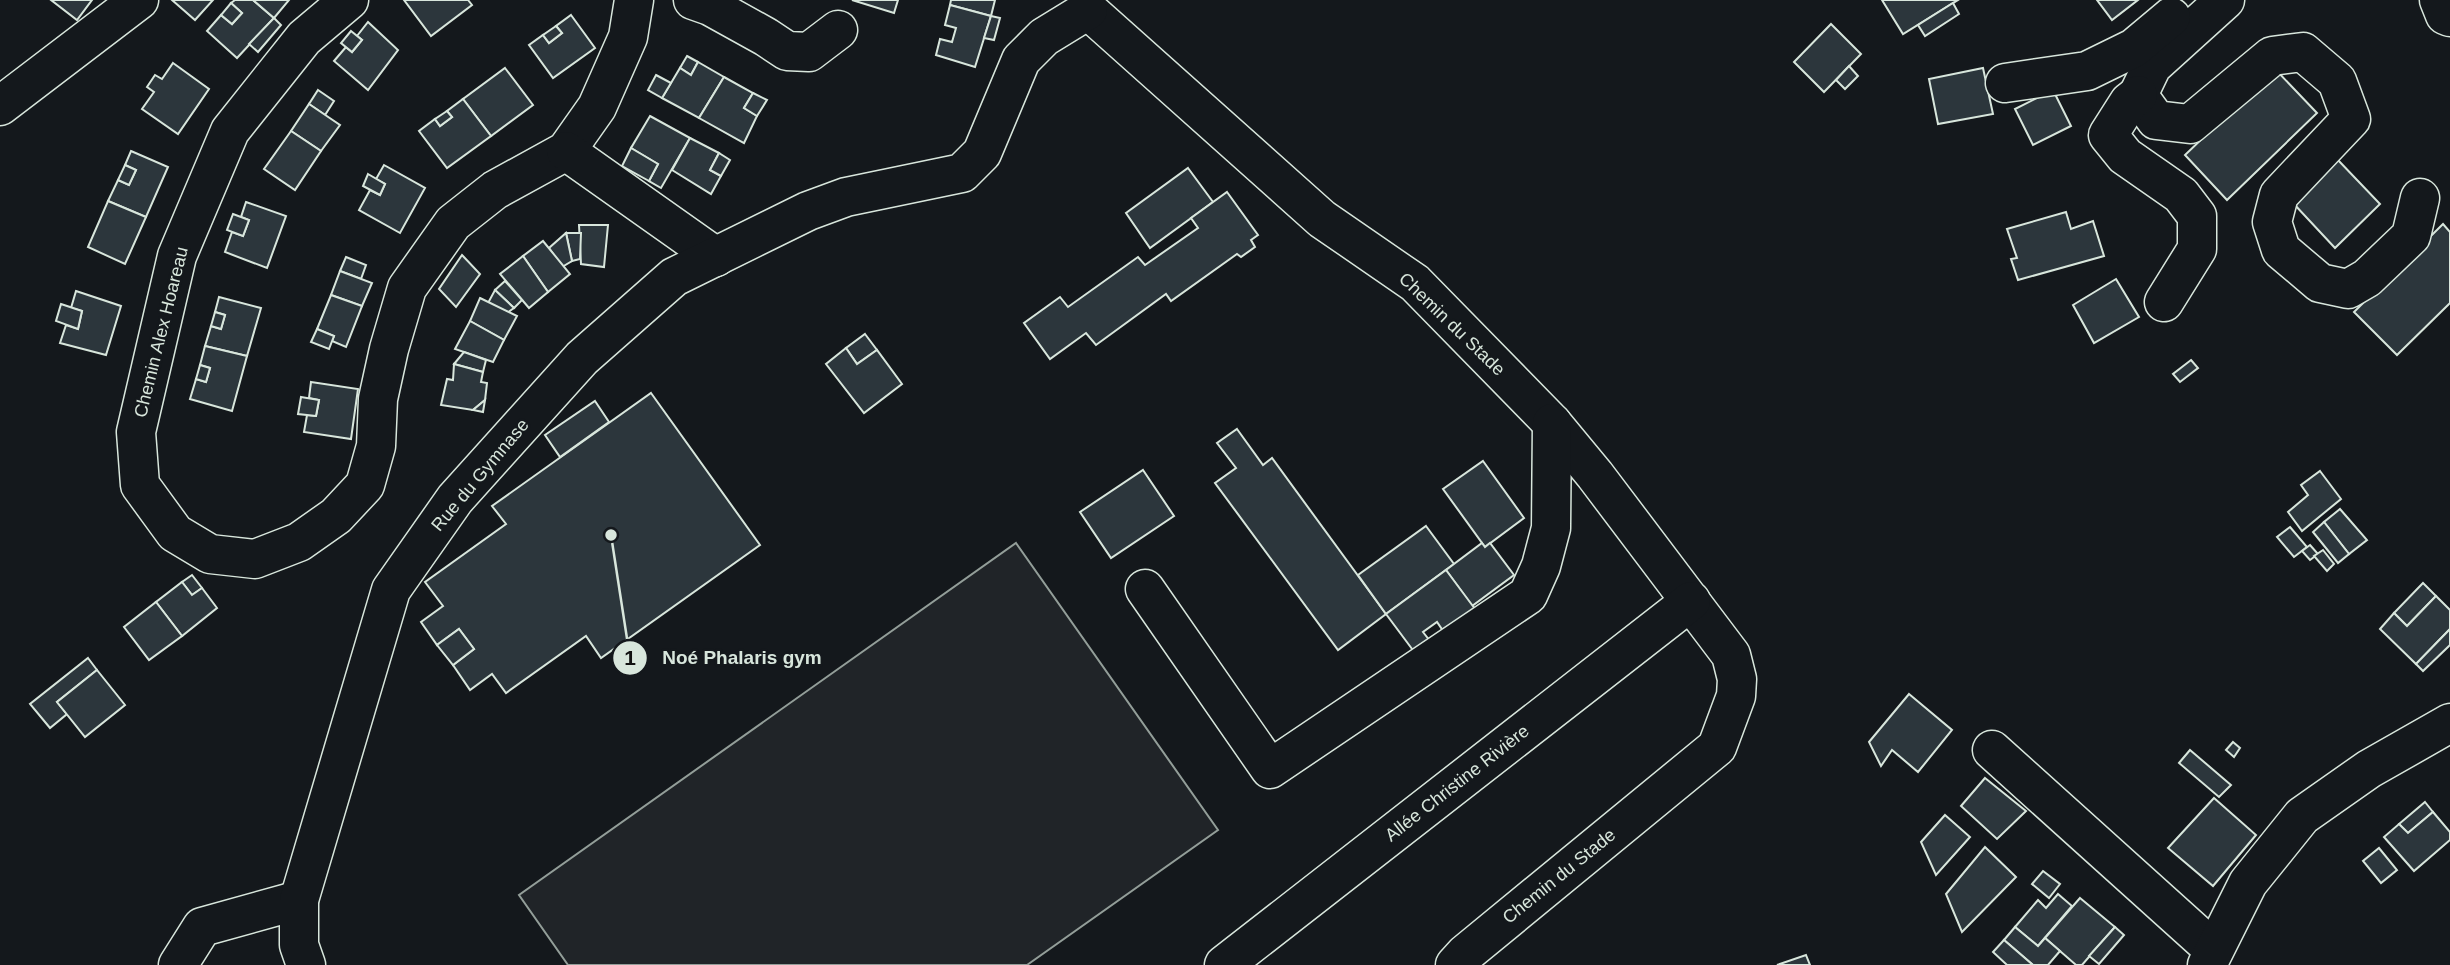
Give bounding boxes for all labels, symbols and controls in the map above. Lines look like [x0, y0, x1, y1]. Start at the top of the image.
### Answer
street label: Chemin Alex Hoareau [130, 245, 192, 419]
street label: Chemin du Stade [1395, 268, 1509, 380]
street label: Rue du Gymnase [427, 415, 533, 535]
callout: Noé Phalaris gym [613, 638, 835, 678]
text: 1 [624, 646, 636, 669]
text: Noé Phalaris gym [662, 647, 822, 668]
street label: Allée Christine Rivière [1381, 721, 1533, 845]
street label: Chemin du Stade [1499, 824, 1619, 928]

